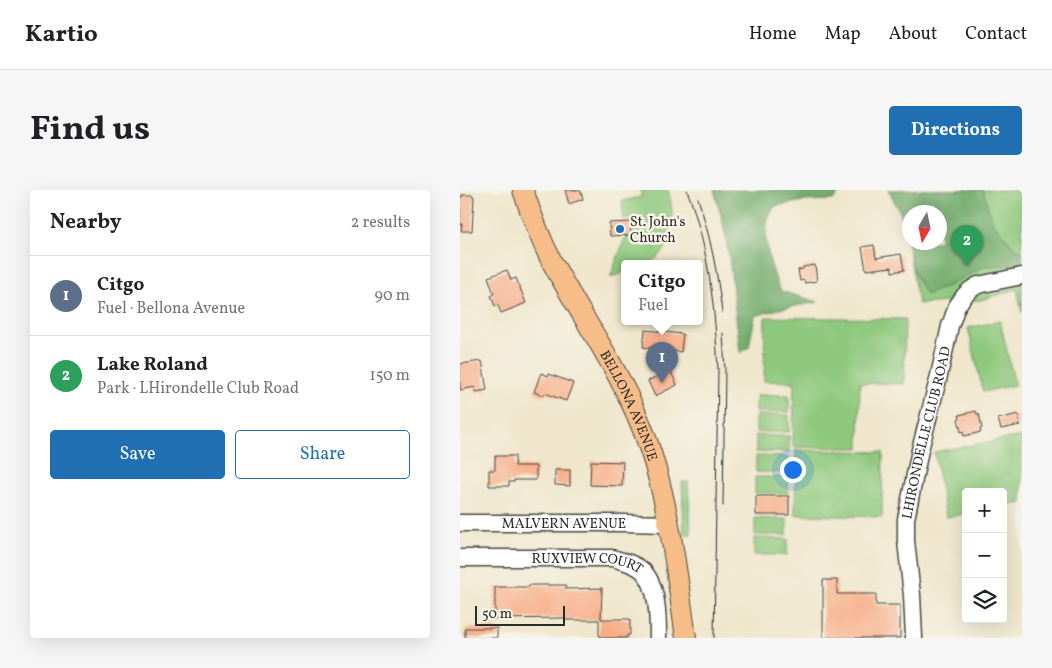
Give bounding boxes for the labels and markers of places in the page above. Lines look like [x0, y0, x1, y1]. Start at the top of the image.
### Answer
place label: St. John's Church [630, 213, 685, 248]
marker: St. John's Church [614, 223, 626, 235]
pin: 2 [951, 225, 983, 266]
pin: 1 [646, 342, 678, 383]

